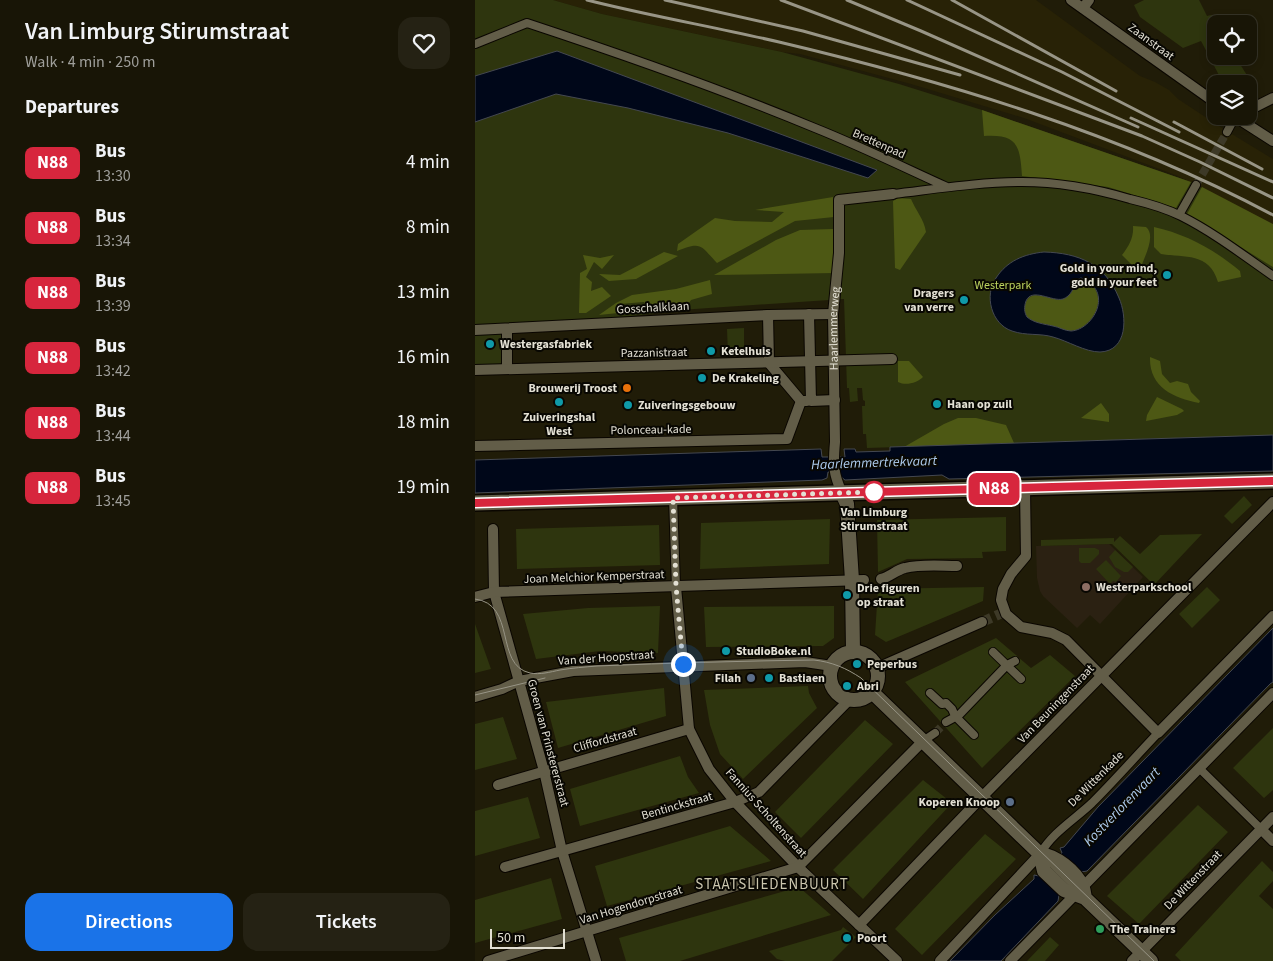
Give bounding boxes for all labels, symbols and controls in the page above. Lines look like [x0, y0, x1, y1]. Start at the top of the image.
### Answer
text: Van Limburg Stirumstraat [25, 14, 289, 49]
map controls [1207, 15, 1257, 125]
button: locate [1207, 15, 1257, 65]
button: heart [398, 17, 450, 69]
street label: Zaanstraat [1124, 19, 1178, 65]
text: Walk · 4 min · 250 m [25, 51, 156, 73]
button: layers [1207, 75, 1257, 125]
text: Departures [25, 94, 119, 121]
street label: Brettenpad [850, 125, 908, 163]
text: Bus [95, 138, 126, 165]
text: 4 min [406, 149, 450, 176]
text: N88 [37, 150, 68, 175]
text: 13:30 [95, 165, 131, 187]
text: Bus [95, 203, 126, 230]
text: 8 min [406, 214, 450, 241]
text: N88 [37, 215, 68, 240]
text: 13:34 [95, 230, 131, 252]
place label: Gold in your mind, gold in your feet [1060, 260, 1157, 291]
text: Bus [95, 268, 126, 295]
marker: Gold in your mind, gold in your feet [1161, 269, 1173, 281]
park label: Westerpark [975, 277, 1031, 294]
text: 13 min [396, 279, 450, 306]
text: N88 [37, 280, 68, 305]
place label: Dragers van verre [904, 285, 954, 316]
street label: Haarlemmerweg [824, 286, 844, 370]
marker: Dragers van verre [958, 294, 970, 306]
text: 13:39 [95, 295, 131, 317]
street label: Gosschalklaan [616, 298, 690, 318]
text: Bus [95, 333, 126, 360]
place label: Westergasfabriek [500, 336, 592, 353]
marker: Westergasfabriek [484, 338, 496, 350]
place label: Ketelhuis [721, 343, 771, 360]
text: 16 min [396, 344, 450, 371]
street label: Pazzanistraat [621, 344, 687, 362]
text: N88 [37, 345, 68, 370]
marker: Ketelhuis [705, 345, 717, 357]
text: 13:42 [95, 360, 131, 382]
place label: De Krakeling [712, 370, 779, 387]
marker: De Krakeling [696, 372, 708, 384]
place label: Brouwerij Troost [529, 380, 617, 397]
marker: Brouwerij Troost [621, 382, 633, 394]
marker: Zuiveringshal West [553, 396, 565, 408]
place label: Haan op zuil [947, 396, 1012, 413]
place label: Zuiveringsgebouw [638, 397, 736, 414]
text: Bus [95, 398, 126, 425]
marker: Haan op zuil [931, 398, 943, 410]
marker: Zuiveringsgebouw [622, 399, 634, 411]
text: 18 min [396, 409, 450, 436]
place label: Zuiveringshal West [523, 409, 596, 440]
text: N88 [37, 410, 68, 435]
street label: Polonceau-kade [610, 421, 692, 439]
text: 13:44 [95, 425, 131, 447]
water label: Haarlemmertrekvaart [811, 451, 938, 475]
text: Bus [95, 463, 126, 490]
line badge: N88 [965, 473, 1023, 505]
text: 19 min [396, 474, 450, 501]
text: N88 [37, 475, 68, 500]
text: N88 [979, 476, 1009, 501]
marker: Van Limburg Stirumstraat [863, 481, 885, 503]
text: 13:45 [95, 490, 131, 512]
place label: Van Limburg Stirumstraat [840, 504, 908, 535]
street label: Joan Melchior Kemperstraat [523, 566, 665, 588]
place label: Westerparkschool [1096, 579, 1192, 596]
place label: Drie figuren op straat [857, 580, 920, 611]
marker: Westerparkschool [1080, 581, 1092, 593]
marker: Drie figuren op straat [841, 589, 853, 601]
place label: StudioBoke.nl [736, 643, 811, 660]
marker: StudioBoke.nl [720, 645, 732, 657]
street label: Van der Hoopstraat [557, 646, 655, 670]
your location [671, 652, 696, 677]
place label: Peperbus [867, 656, 917, 673]
marker: Peperbus [851, 658, 863, 670]
street label: Van Beuningenstraat [1014, 661, 1098, 747]
place label: Filah [715, 670, 741, 687]
place label: Bastiaen [779, 670, 825, 687]
marker: Filah [745, 672, 757, 684]
marker: Bastiaen [763, 672, 775, 684]
street label: Groen van Prinstererstraat [523, 677, 573, 809]
place label: Abri [856, 678, 879, 695]
marker: Abri [841, 680, 853, 692]
street label: Cliffordstraat [571, 723, 639, 757]
street label: De Wittenkade [1064, 747, 1128, 811]
water label: Kostverlorenvaart [1079, 763, 1165, 851]
street label: Fannius Scholtenstraat [721, 765, 811, 861]
street label: Bentinckstraat [639, 788, 715, 824]
place label: Koperen Knoop [919, 794, 1000, 811]
marker: Koperen Knoop [1004, 796, 1016, 808]
street label: De Wittenstraat [1160, 846, 1226, 914]
district label: STAATSLIEDENBUURT [695, 874, 849, 895]
street label: Van Hogendorpstraat [578, 881, 684, 929]
button: Directions [25, 893, 233, 951]
button: Tickets [243, 893, 450, 951]
place label: The Trainers [1110, 921, 1175, 938]
marker: The Trainers [1094, 923, 1106, 935]
scale bar [490, 926, 565, 949]
text: 50 m [497, 928, 525, 948]
place label: Poort [857, 930, 887, 947]
marker: Poort [841, 932, 853, 944]

